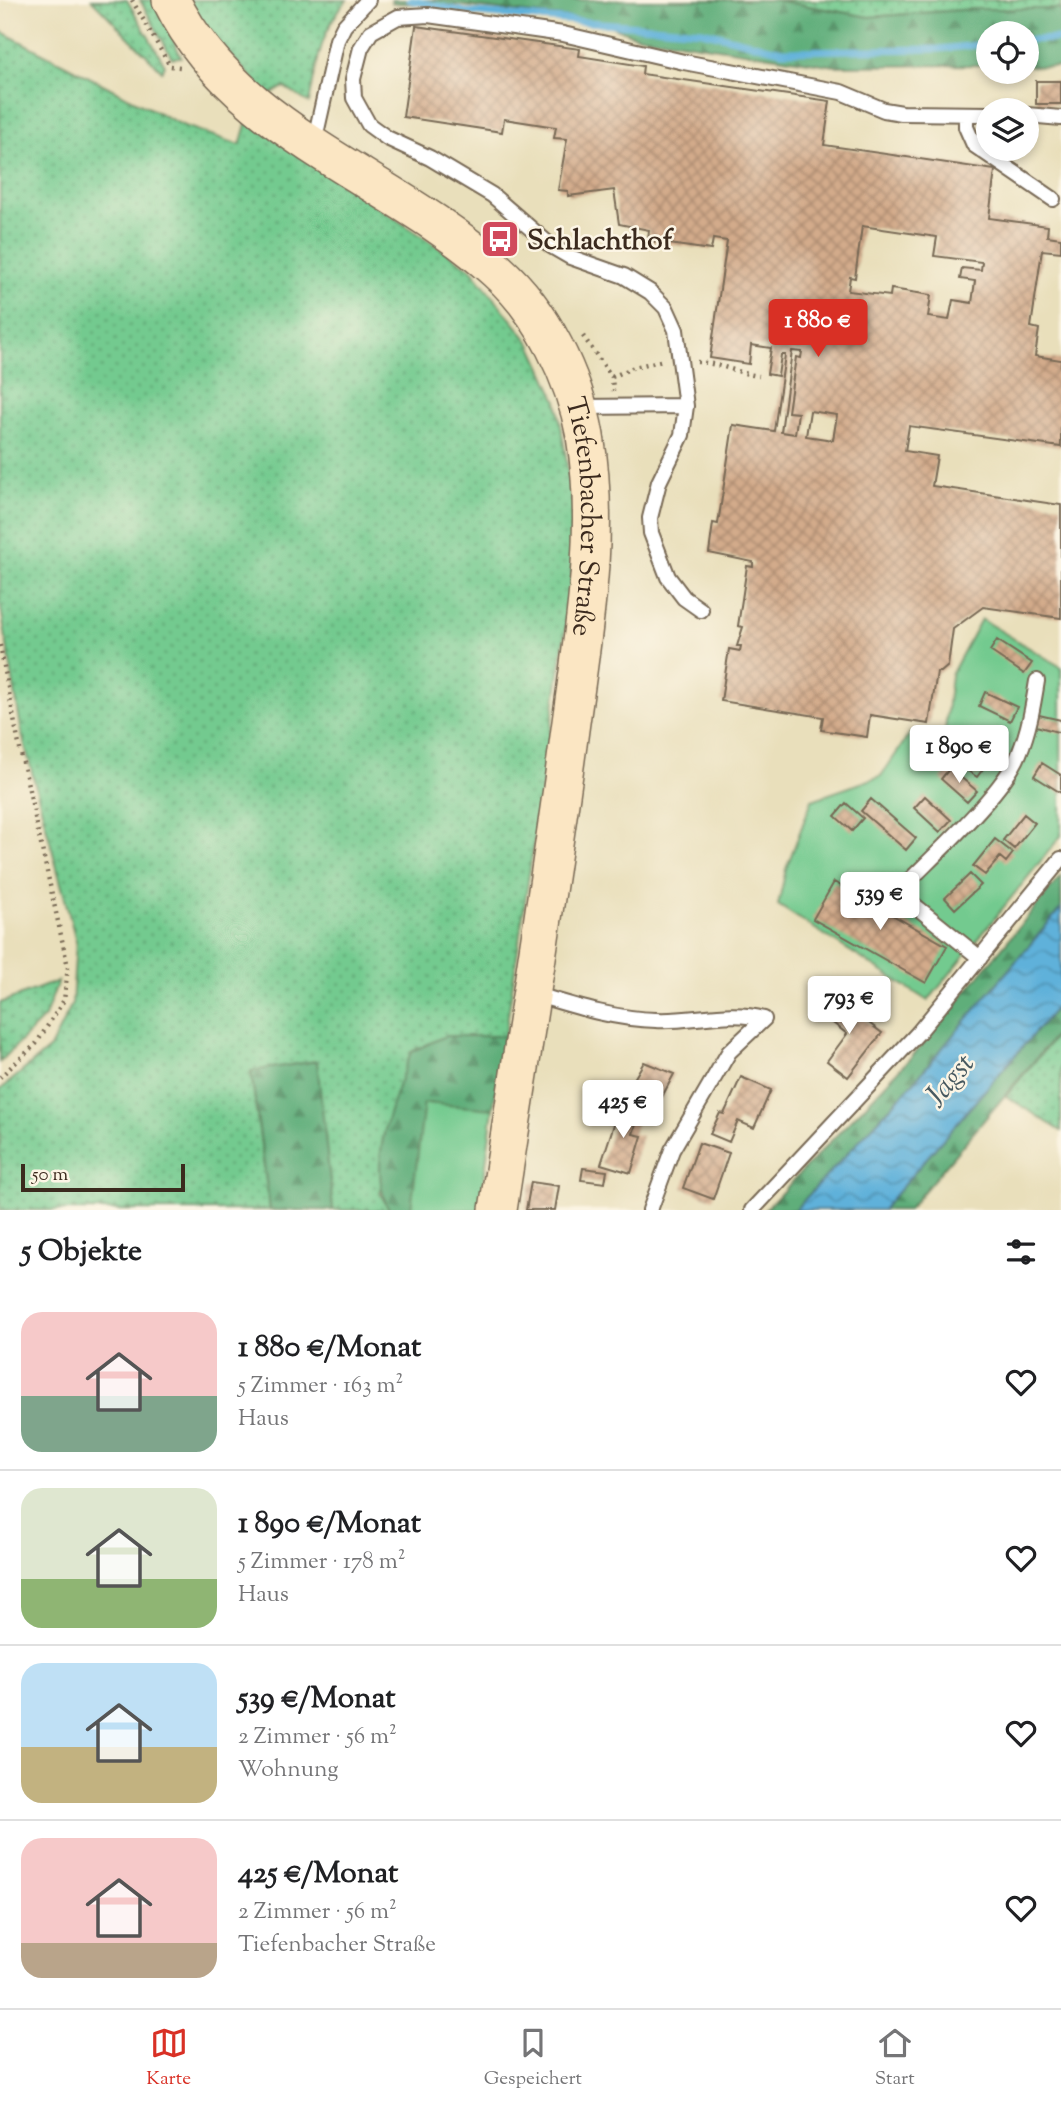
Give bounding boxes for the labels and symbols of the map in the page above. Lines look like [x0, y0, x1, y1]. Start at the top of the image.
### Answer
bus stop icon: Schlachthof [479, 218, 521, 260]
place label: Schlachthof [527, 222, 675, 262]
pin: 1 880 € [753, 300, 883, 359]
street label: Tiefenbacher Straße [553, 393, 609, 639]
pin: 1 890 € [894, 726, 1024, 785]
pin: 539 € [831, 872, 929, 932]
pin: 793 € [800, 976, 898, 1036]
water label: Jagst [915, 1045, 986, 1117]
pin: 425 € [574, 1080, 672, 1140]
scale bar [21, 1161, 186, 1193]

